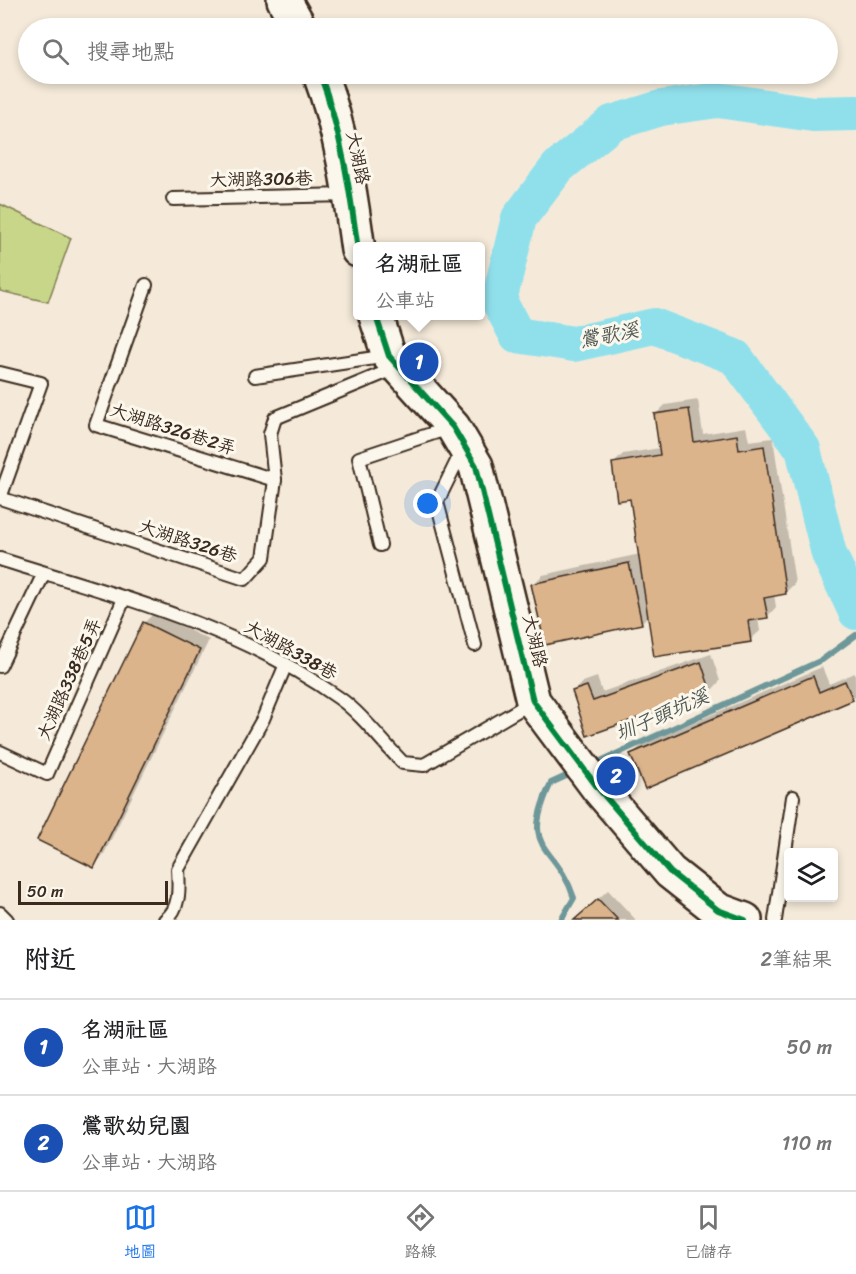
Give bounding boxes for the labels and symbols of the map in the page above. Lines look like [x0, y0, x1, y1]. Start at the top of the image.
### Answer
street label: 大湖路 [337, 128, 379, 188]
street label: 大湖路306巷 [209, 162, 313, 196]
water label: 鶯歌溪 [576, 312, 643, 358]
pin: 1 [400, 340, 438, 385]
street label: 大湖路326巷2弄 [106, 394, 240, 464]
your location [413, 489, 442, 518]
street label: 大湖路326巷 [134, 510, 242, 572]
street label: 大湖路338巷 [238, 611, 344, 689]
street label: 大湖路 [513, 611, 557, 671]
street label: 大湖路338巷5弄 [28, 612, 110, 746]
water label: 圳子頭坑溪 [609, 678, 716, 751]
pin: 2 [596, 754, 636, 798]
scale bar [18, 878, 168, 906]

